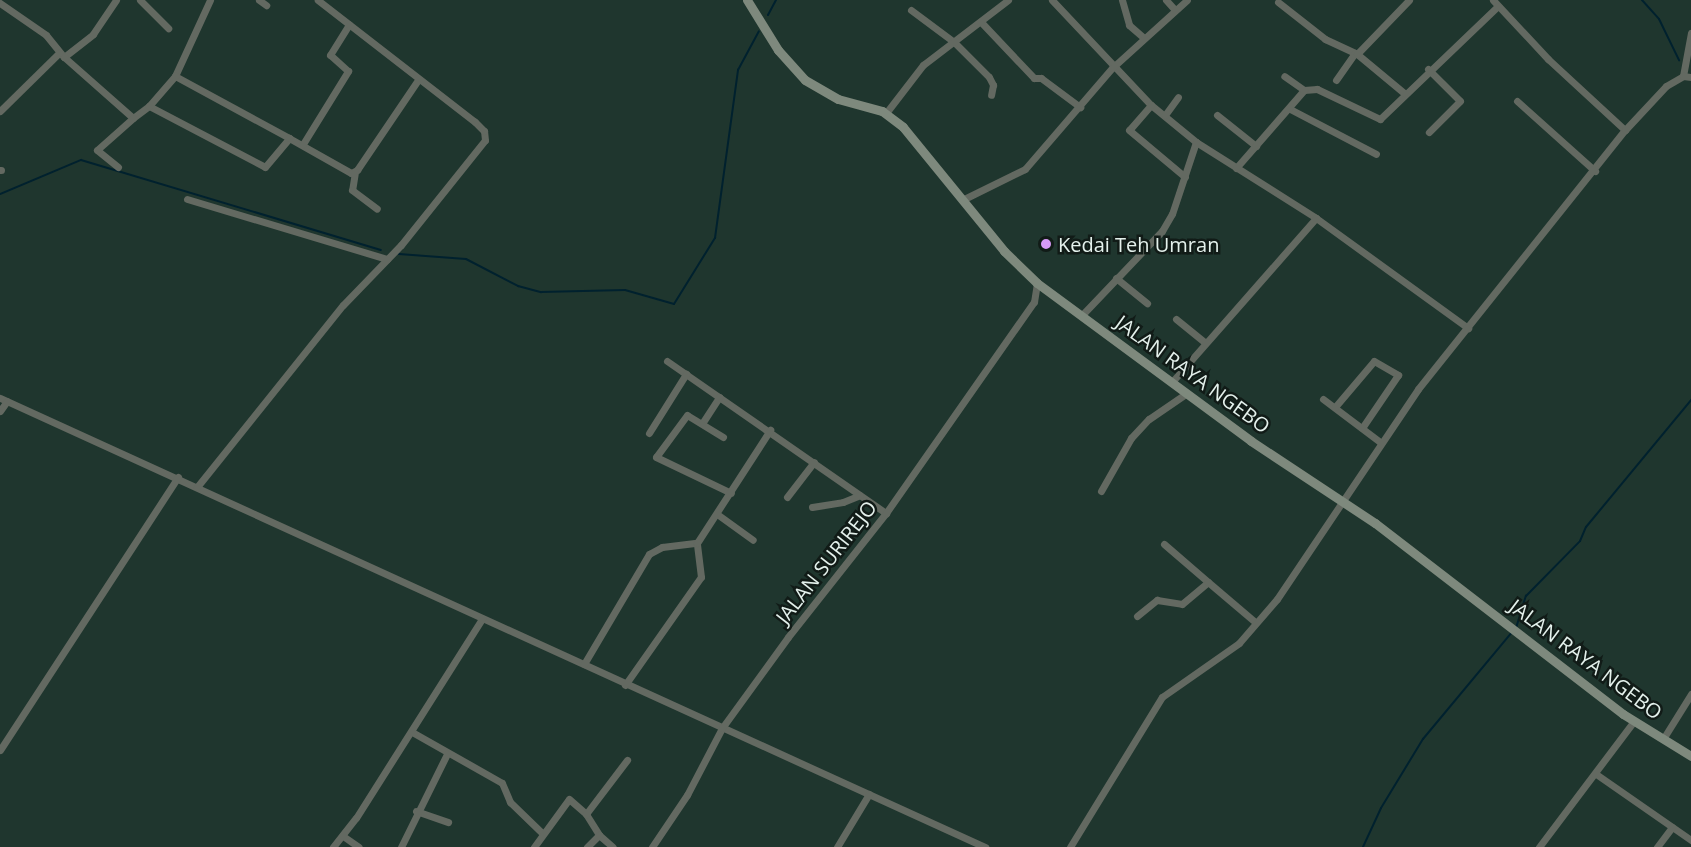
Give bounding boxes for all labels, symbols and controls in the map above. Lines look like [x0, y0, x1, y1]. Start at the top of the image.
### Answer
place label: Kedai Teh Umran [1058, 232, 1219, 256]
marker: Kedai Teh Umran [1039, 237, 1053, 251]
street label: JALAN RAYA NGEBO [1111, 310, 1275, 438]
street label: JALAN SURIREJO [771, 496, 881, 628]
street label: JALAN RAYA NGEBO [1505, 594, 1667, 724]

